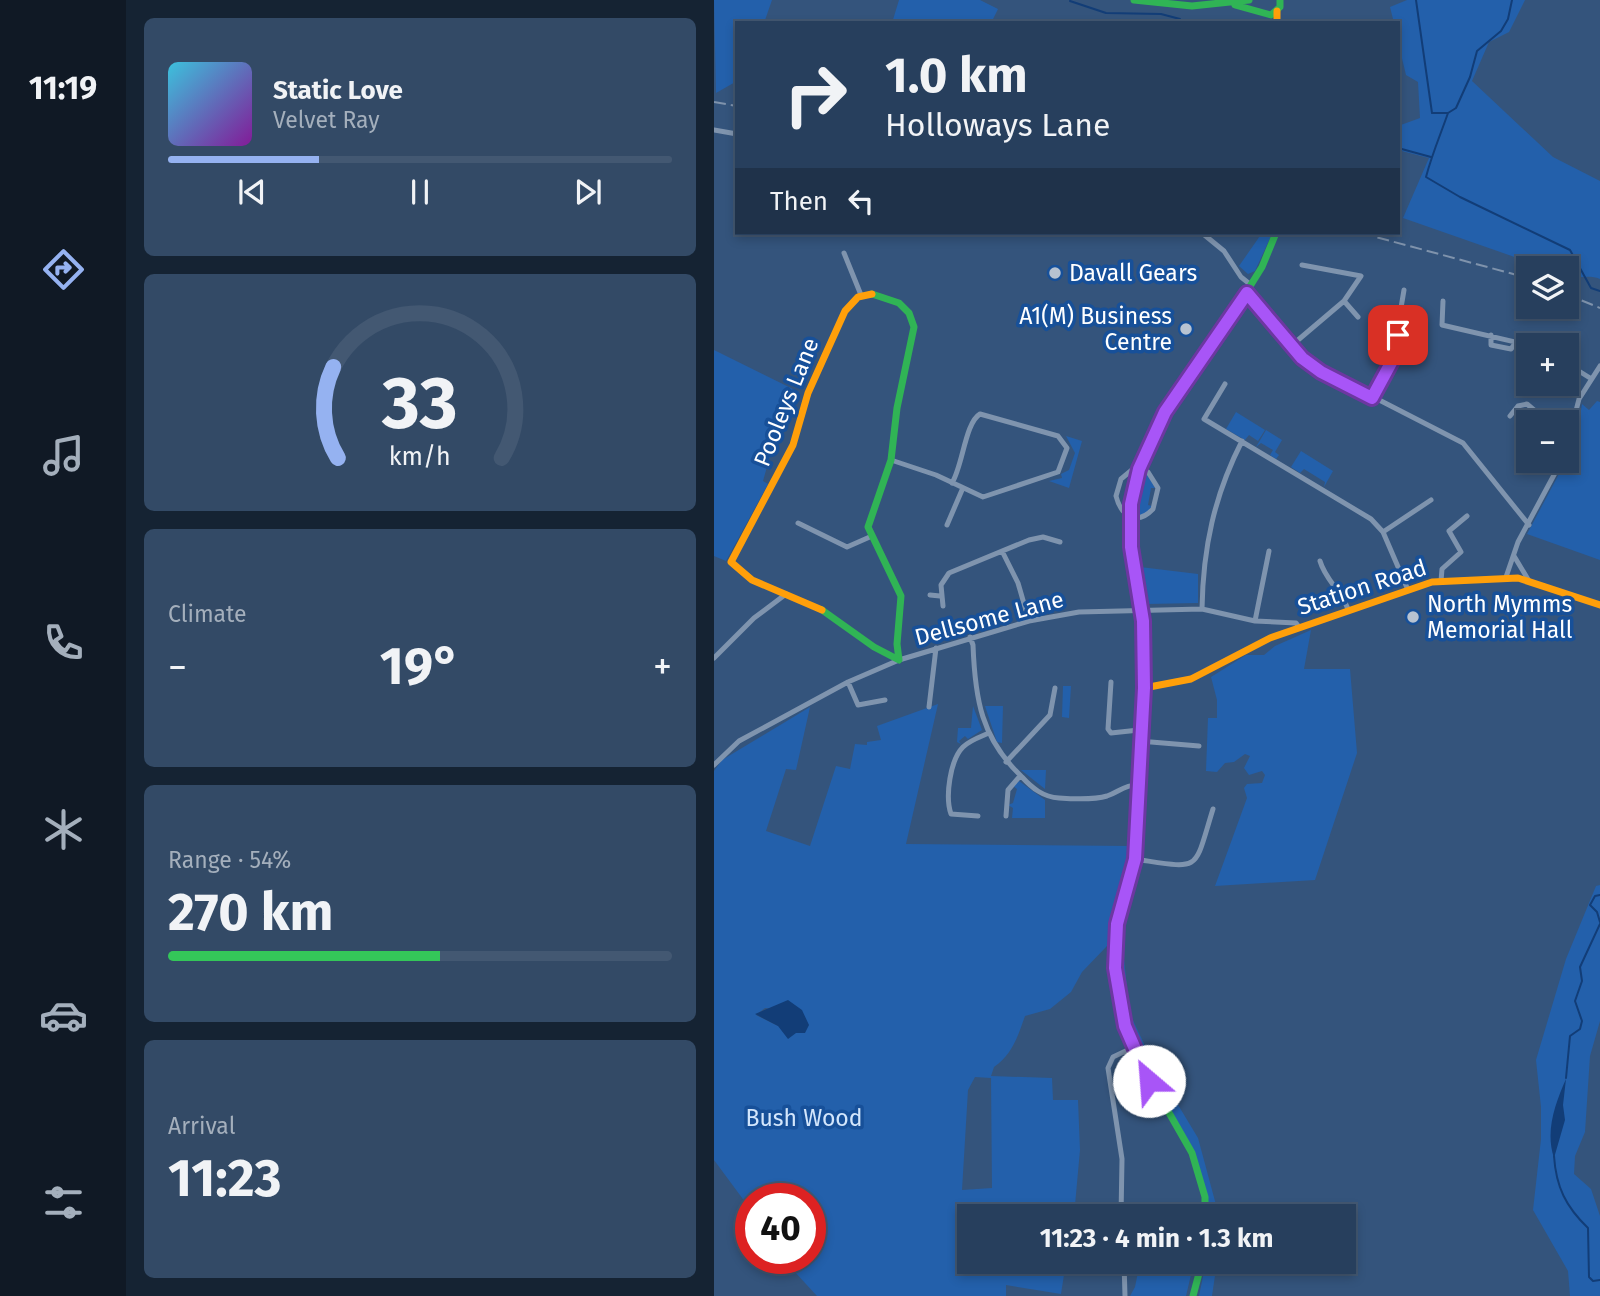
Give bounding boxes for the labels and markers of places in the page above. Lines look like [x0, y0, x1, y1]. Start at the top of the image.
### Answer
place label: Davall Gears [1069, 259, 1197, 287]
marker: Davall Gears [1047, 265, 1063, 281]
place label: A1(M) Business Centre [1019, 302, 1172, 356]
pin [1368, 305, 1428, 365]
marker: A1(M) Business Centre [1178, 321, 1194, 337]
place label: North Mymms Memorial Hall [1427, 590, 1573, 644]
marker: North Mymms Memorial Hall [1405, 609, 1421, 625]

